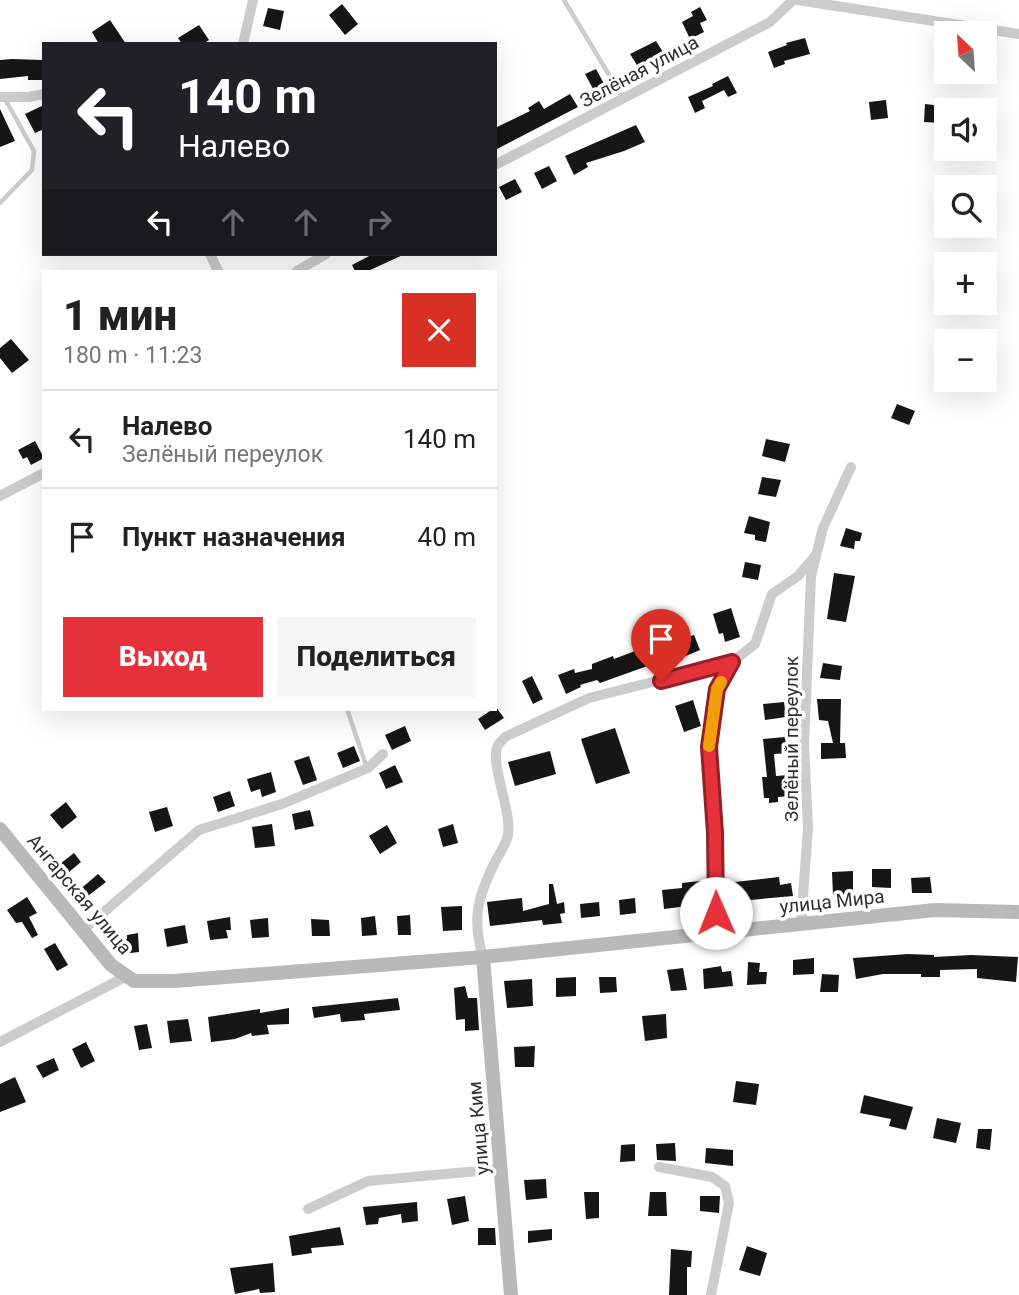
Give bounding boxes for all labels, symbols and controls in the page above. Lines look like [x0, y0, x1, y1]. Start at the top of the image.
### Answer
north arrow [934, 21, 998, 84]
map controls [934, 21, 997, 392]
street label: Зелёная улица [576, 31, 702, 112]
text: 140 m [178, 68, 317, 125]
icon: left [63, 70, 154, 161]
button: sound [934, 98, 997, 161]
text: Налево [178, 127, 290, 165]
button: search [934, 175, 997, 238]
icon: left [141, 203, 179, 241]
icon: ahead [214, 203, 252, 241]
icon: ahead [287, 203, 325, 241]
icon: right [360, 203, 398, 241]
button: + [934, 252, 997, 315]
text: 1 мин [63, 291, 177, 340]
button: close [402, 293, 476, 367]
button: − [934, 329, 997, 392]
text: 180 m · 11:23 [63, 342, 202, 369]
text: Налево [122, 411, 212, 441]
icon: left [63, 420, 101, 458]
text: 140 m [403, 424, 476, 454]
text: Зелёный переулок [122, 441, 323, 468]
icon: arrive [63, 518, 101, 556]
text: Пункт назначения [122, 522, 346, 552]
text: 40 m [418, 522, 476, 552]
pin [631, 609, 691, 681]
button: Выход [63, 617, 263, 697]
button: Поделиться [277, 617, 476, 697]
icon: arrive [642, 620, 680, 658]
street label: Зелёный переулок [780, 655, 803, 822]
street label: Ангарская улица [23, 829, 137, 959]
position arrow [679, 876, 753, 950]
street label: улица Мира [778, 885, 886, 918]
street label: улица Ким [463, 1080, 494, 1176]

